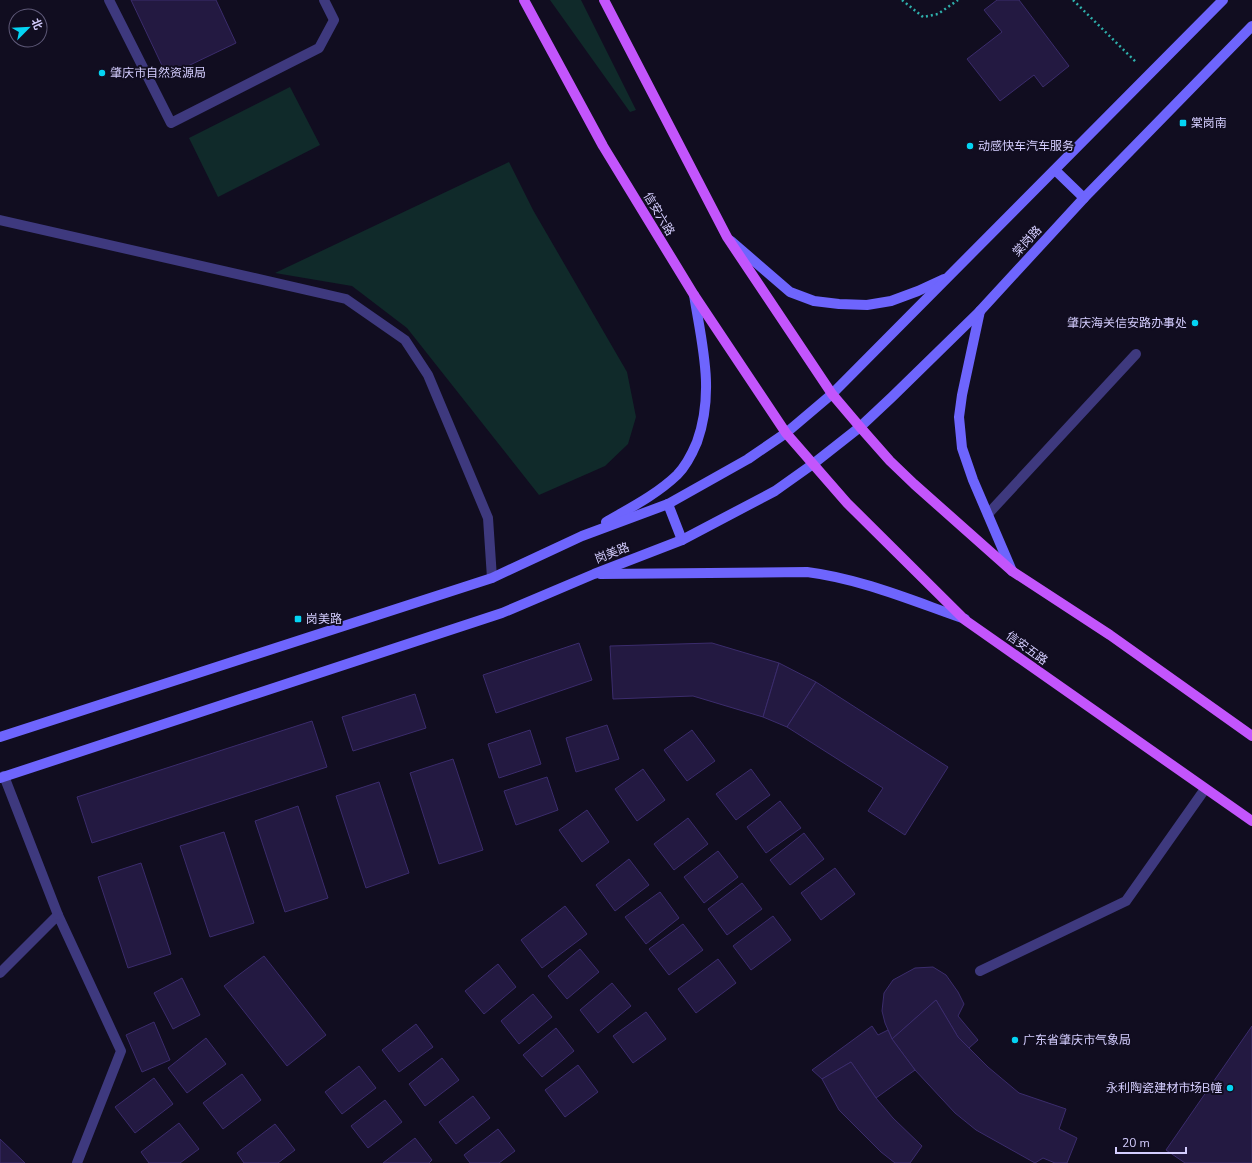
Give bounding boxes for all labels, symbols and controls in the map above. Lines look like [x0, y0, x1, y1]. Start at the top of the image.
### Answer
north arrow [8, 8, 48, 48]
text: 北 [28, 16, 46, 32]
place label: 肇庆市自然资源局 [110, 65, 206, 81]
marker: 肇庆市自然资源局 [97, 68, 107, 78]
place label: 棠岗南 [1191, 115, 1227, 131]
marker: 棠岗南 [1178, 118, 1188, 128]
place label: 动感快车汽车服务 [978, 138, 1074, 154]
marker: 动感快车汽车服务 [965, 141, 975, 151]
street label: 信安六路 [640, 189, 678, 239]
street label: 棠岗路 [1009, 222, 1045, 260]
place label: 肇庆海关信安路办事处 [1067, 315, 1187, 331]
marker: 肇庆海关信安路办事处 [1190, 318, 1200, 328]
street label: 岗美路 [592, 539, 632, 567]
place label: 岗美路 [306, 611, 342, 627]
marker: 岗美路 [293, 614, 303, 624]
street label: 信安五路 [1003, 627, 1051, 669]
place label: 广东省肇庆市气象局 [1023, 1032, 1131, 1048]
marker: 广东省肇庆市气象局 [1010, 1035, 1020, 1045]
place label: 永利陶瓷建材市场B幢 [1106, 1080, 1222, 1096]
marker: 永利陶瓷建材市场B幢 [1225, 1083, 1235, 1093]
scale bar [1116, 1129, 1186, 1155]
text: 20 m [1122, 1135, 1150, 1151]

